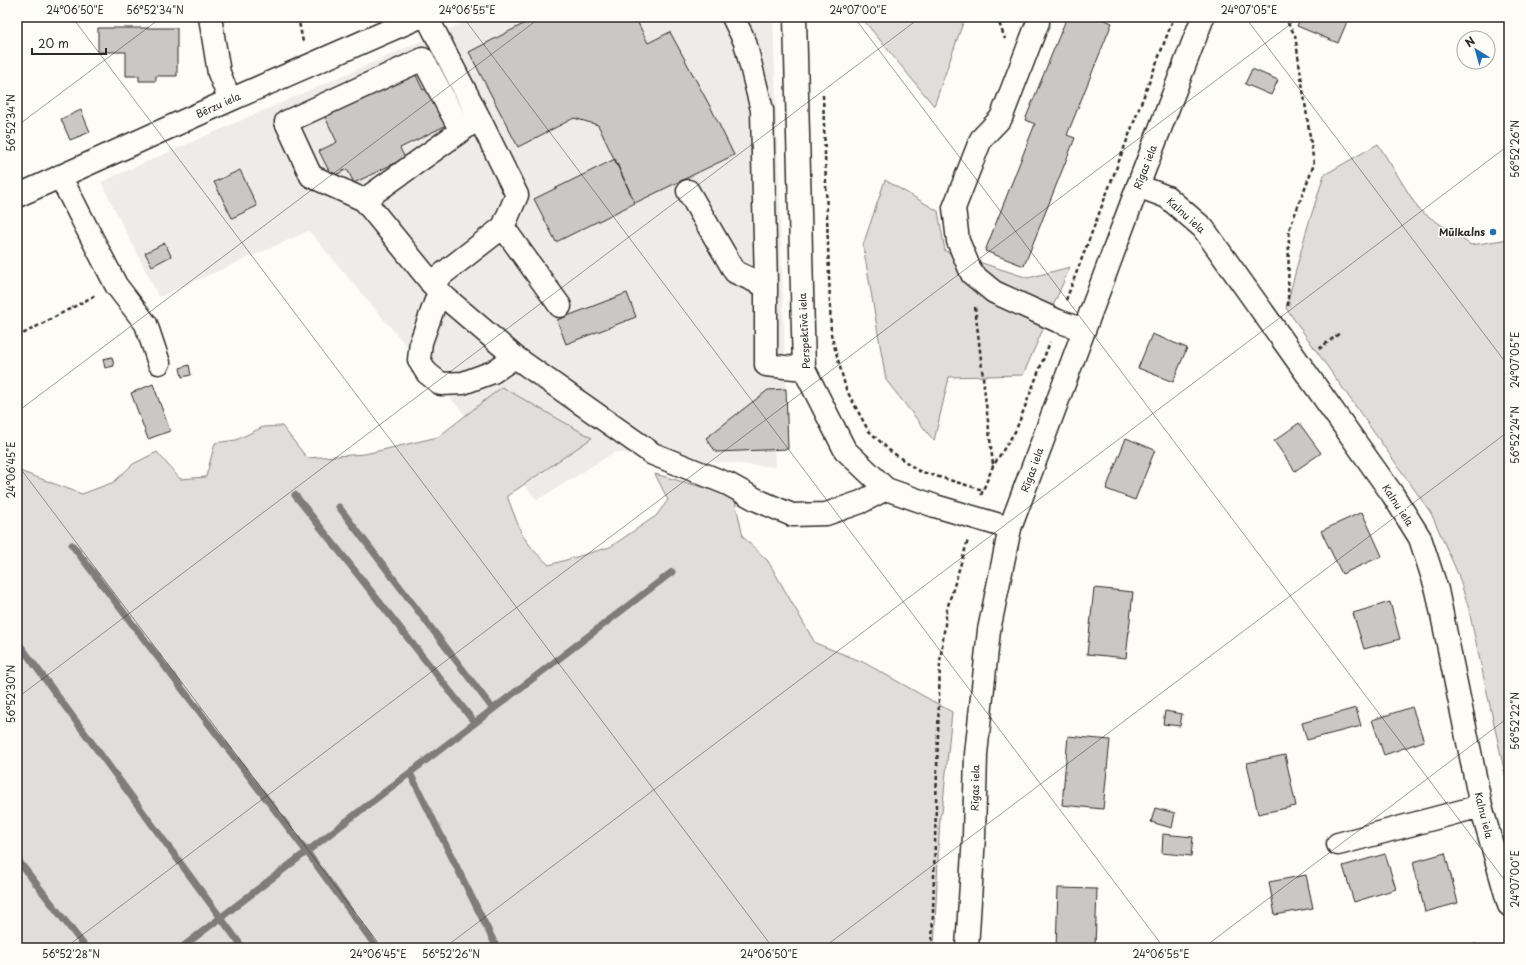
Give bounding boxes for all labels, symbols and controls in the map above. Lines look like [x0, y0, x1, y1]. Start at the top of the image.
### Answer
text: 24°06'50"E [46, 2, 104, 17]
text: 56°52'34"N [126, 2, 184, 17]
text: 24°06'55"E [438, 2, 496, 17]
text: 24°07'00"E [829, 2, 887, 17]
text: 24°07'05"E [1221, 2, 1277, 17]
scale bar [32, 30, 106, 56]
north arrow [1456, 30, 1496, 70]
text: N [1461, 32, 1479, 51]
text: 20 m [38, 34, 69, 52]
street label: Bērzu iela [193, 88, 243, 121]
text: 56°52'34"N [3, 94, 18, 152]
text: 56°52'26"N [1507, 120, 1522, 178]
street label: Rīgas iela [1129, 142, 1160, 191]
street label: Kalnu iela [1164, 193, 1210, 237]
place label: Mūlkalns [1439, 224, 1485, 239]
marker: Mūlkalns [1488, 227, 1498, 237]
street label: Perspektīvā iela [794, 292, 813, 369]
text: 24°07'05"E [1507, 332, 1522, 388]
text: 56°52'24"N [1507, 406, 1522, 464]
text: 24°06'45"E [3, 442, 18, 498]
street label: Rīgas iela [1017, 445, 1047, 494]
street label: Kalnu iela [1379, 481, 1418, 529]
text: 56°52'30"N [3, 665, 18, 723]
text: 56°52'22"N [1507, 692, 1522, 750]
street label: Rīgas iela [967, 764, 982, 811]
street label: Kalnu iela [1471, 790, 1498, 840]
text: 24°07'00"E [1507, 850, 1522, 908]
text: 56°52'28"N [42, 946, 100, 961]
text: 24°06'45"E [350, 946, 406, 961]
text: 56°52'26"N [422, 946, 480, 961]
text: 24°06'50"E [740, 946, 798, 961]
text: 24°06'55"E [1132, 946, 1190, 961]

